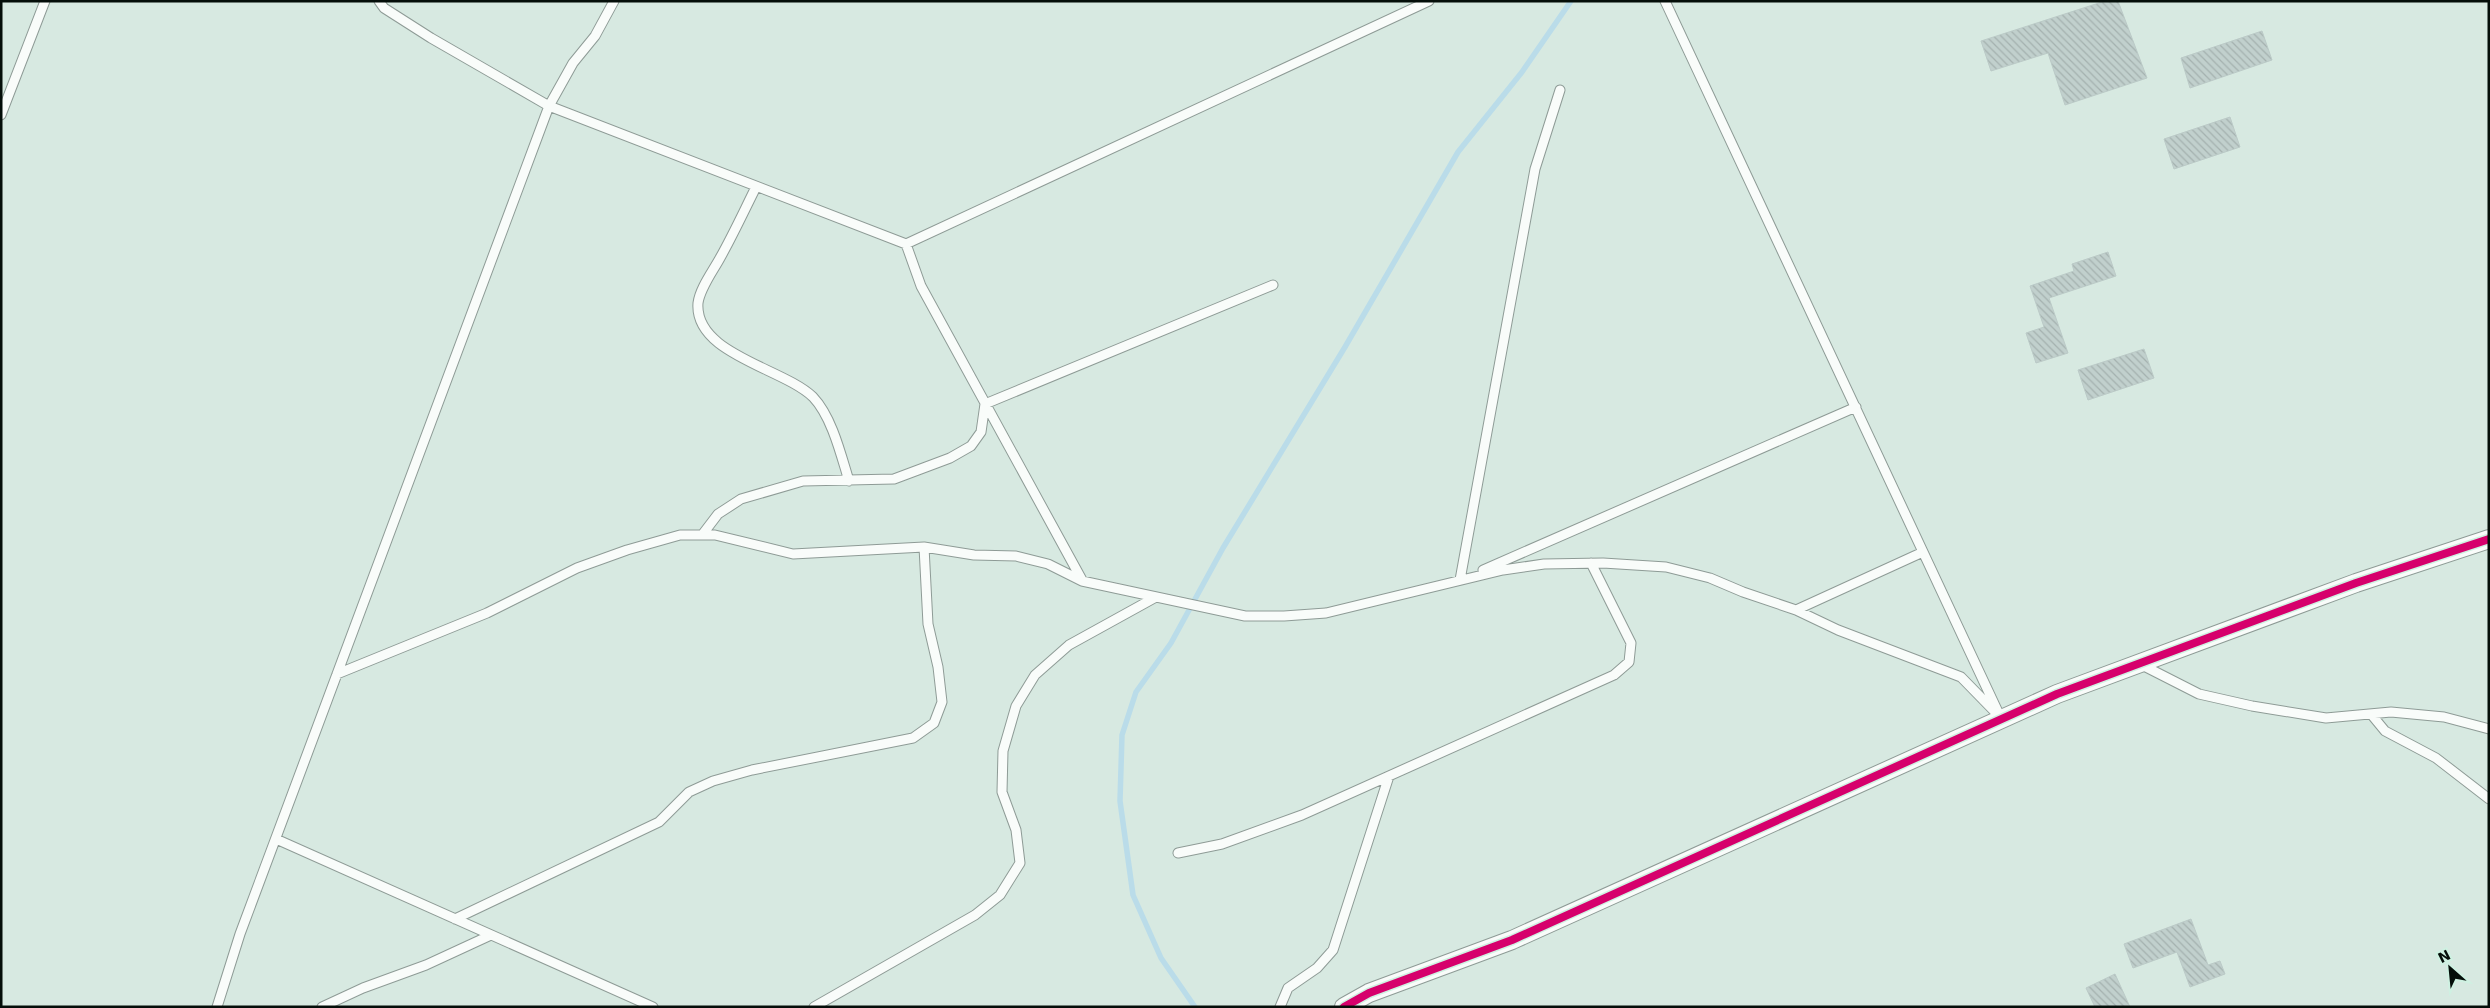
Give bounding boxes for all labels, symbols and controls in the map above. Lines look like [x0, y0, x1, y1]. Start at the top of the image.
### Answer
north arrow [2425, 943, 2475, 993]
text: N [2435, 947, 2453, 966]

